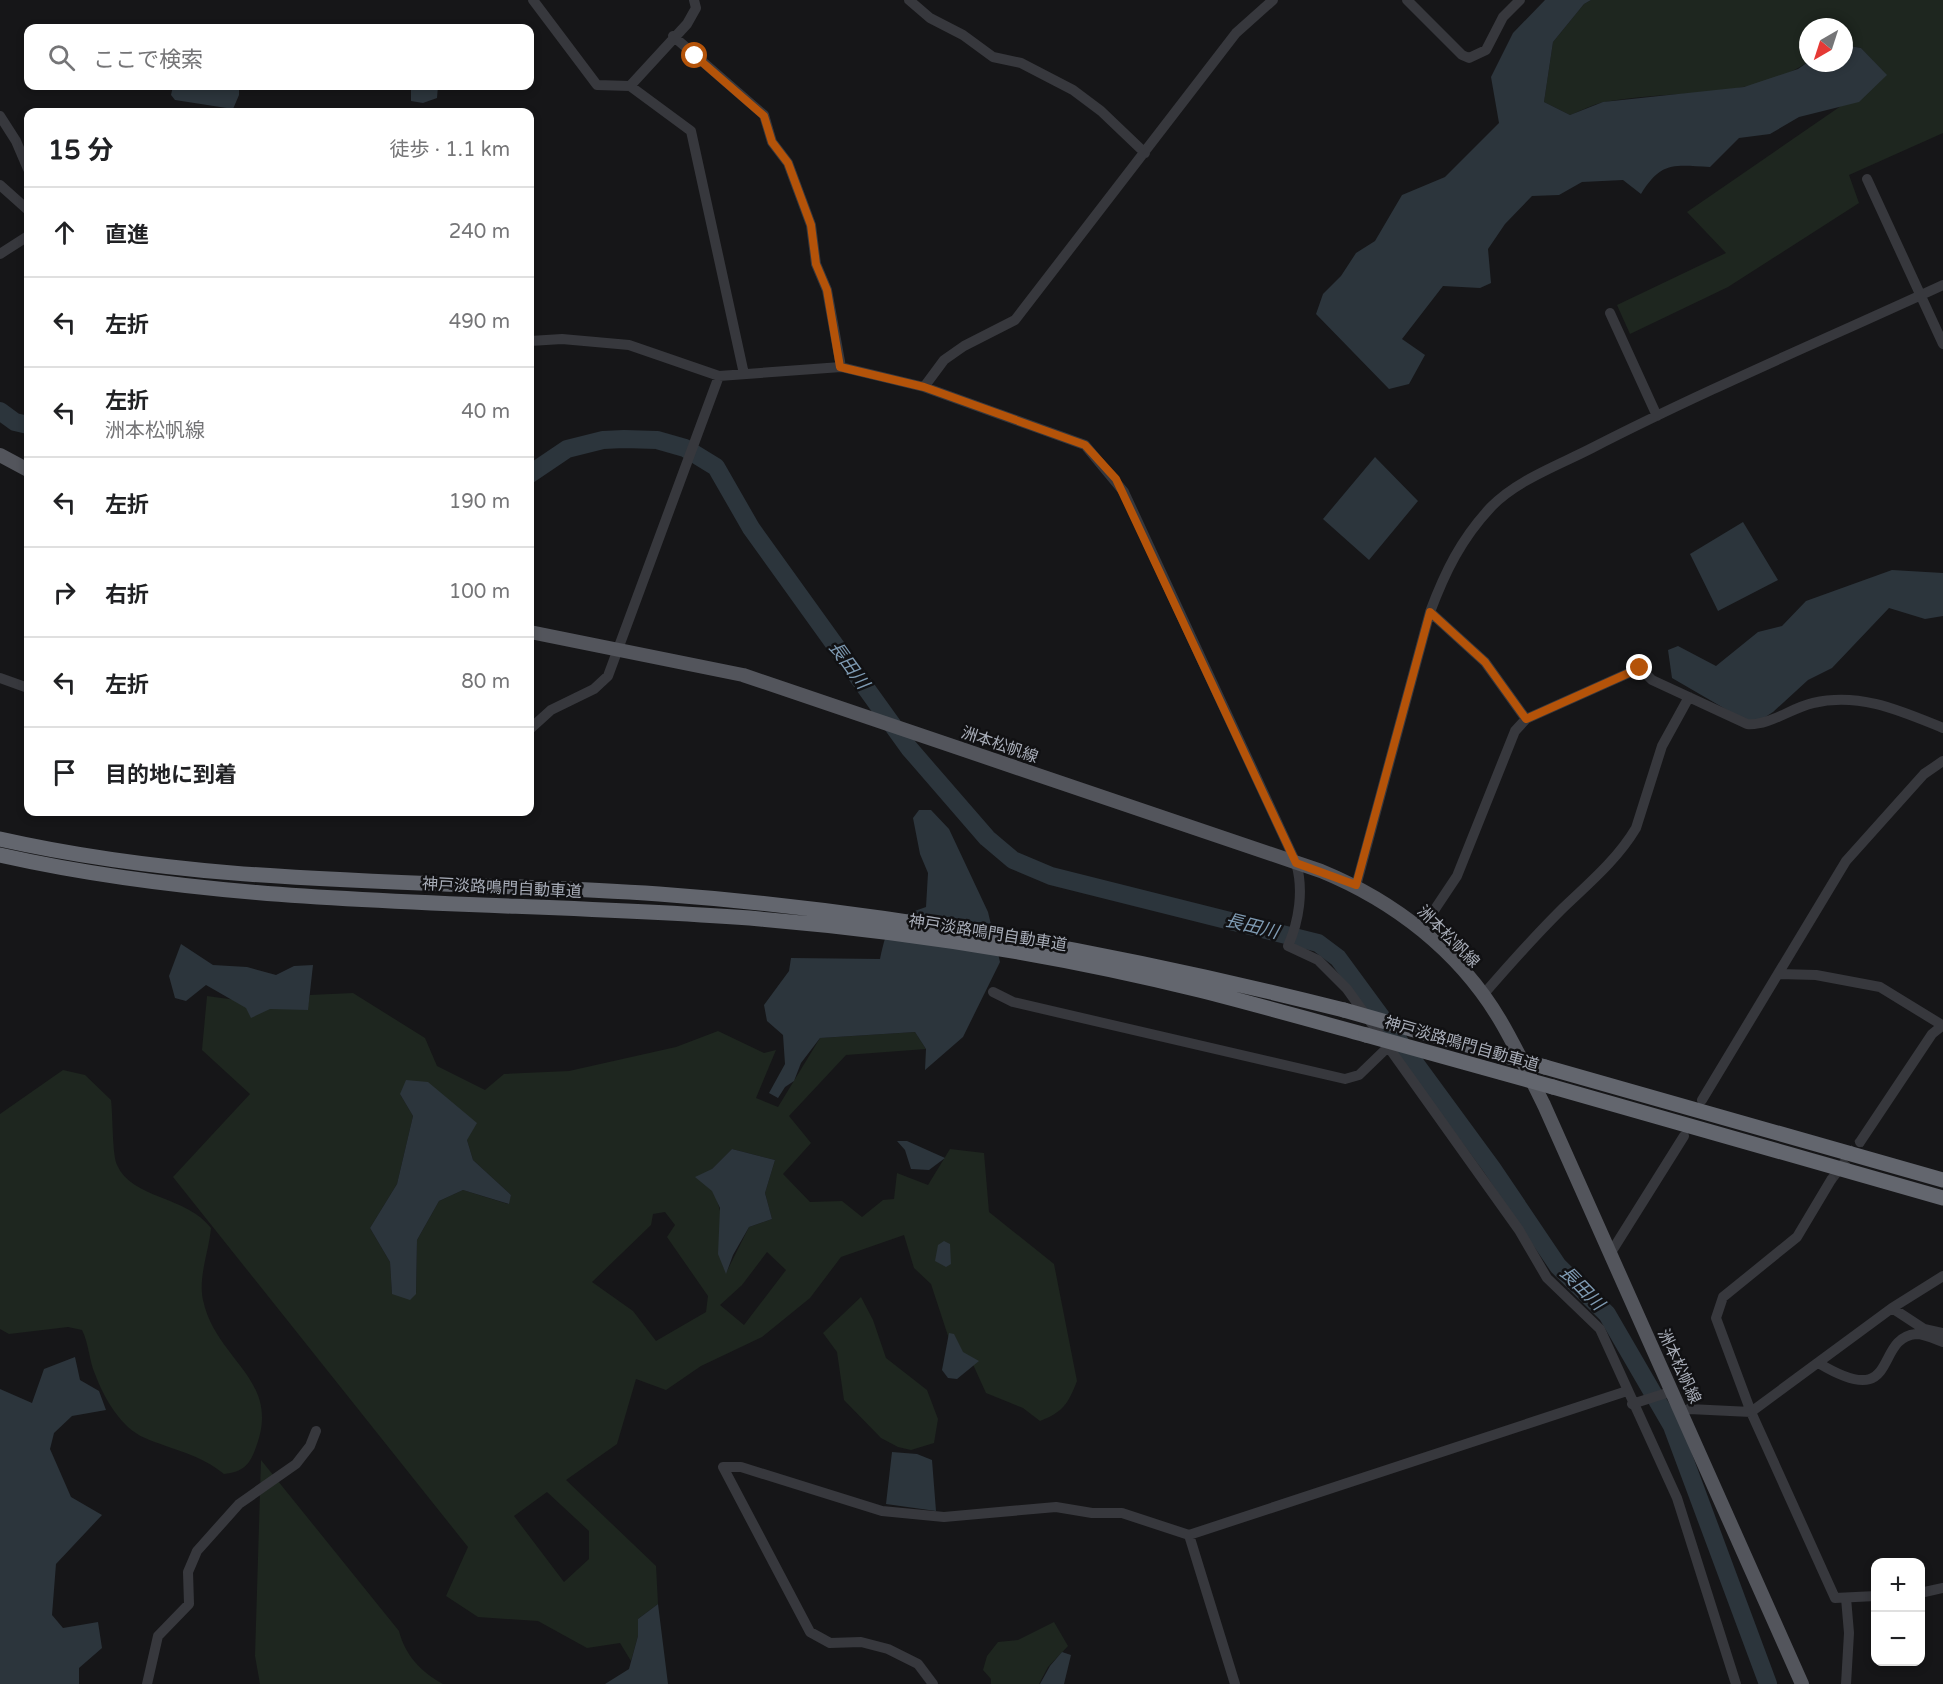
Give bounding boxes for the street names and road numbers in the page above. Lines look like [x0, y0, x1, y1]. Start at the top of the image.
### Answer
street label: 洲本松帆線 [959, 722, 1041, 767]
street label: 神戸淡路鳴門自動車道 [422, 874, 582, 902]
street label: 洲本松帆線 [1413, 901, 1484, 972]
street label: 神戸淡路鳴門自動車道 [907, 911, 1068, 955]
street label: 神戸淡路鳴門自動車道 [1382, 1012, 1541, 1076]
street label: 洲本松帆線 [1653, 1326, 1705, 1407]

